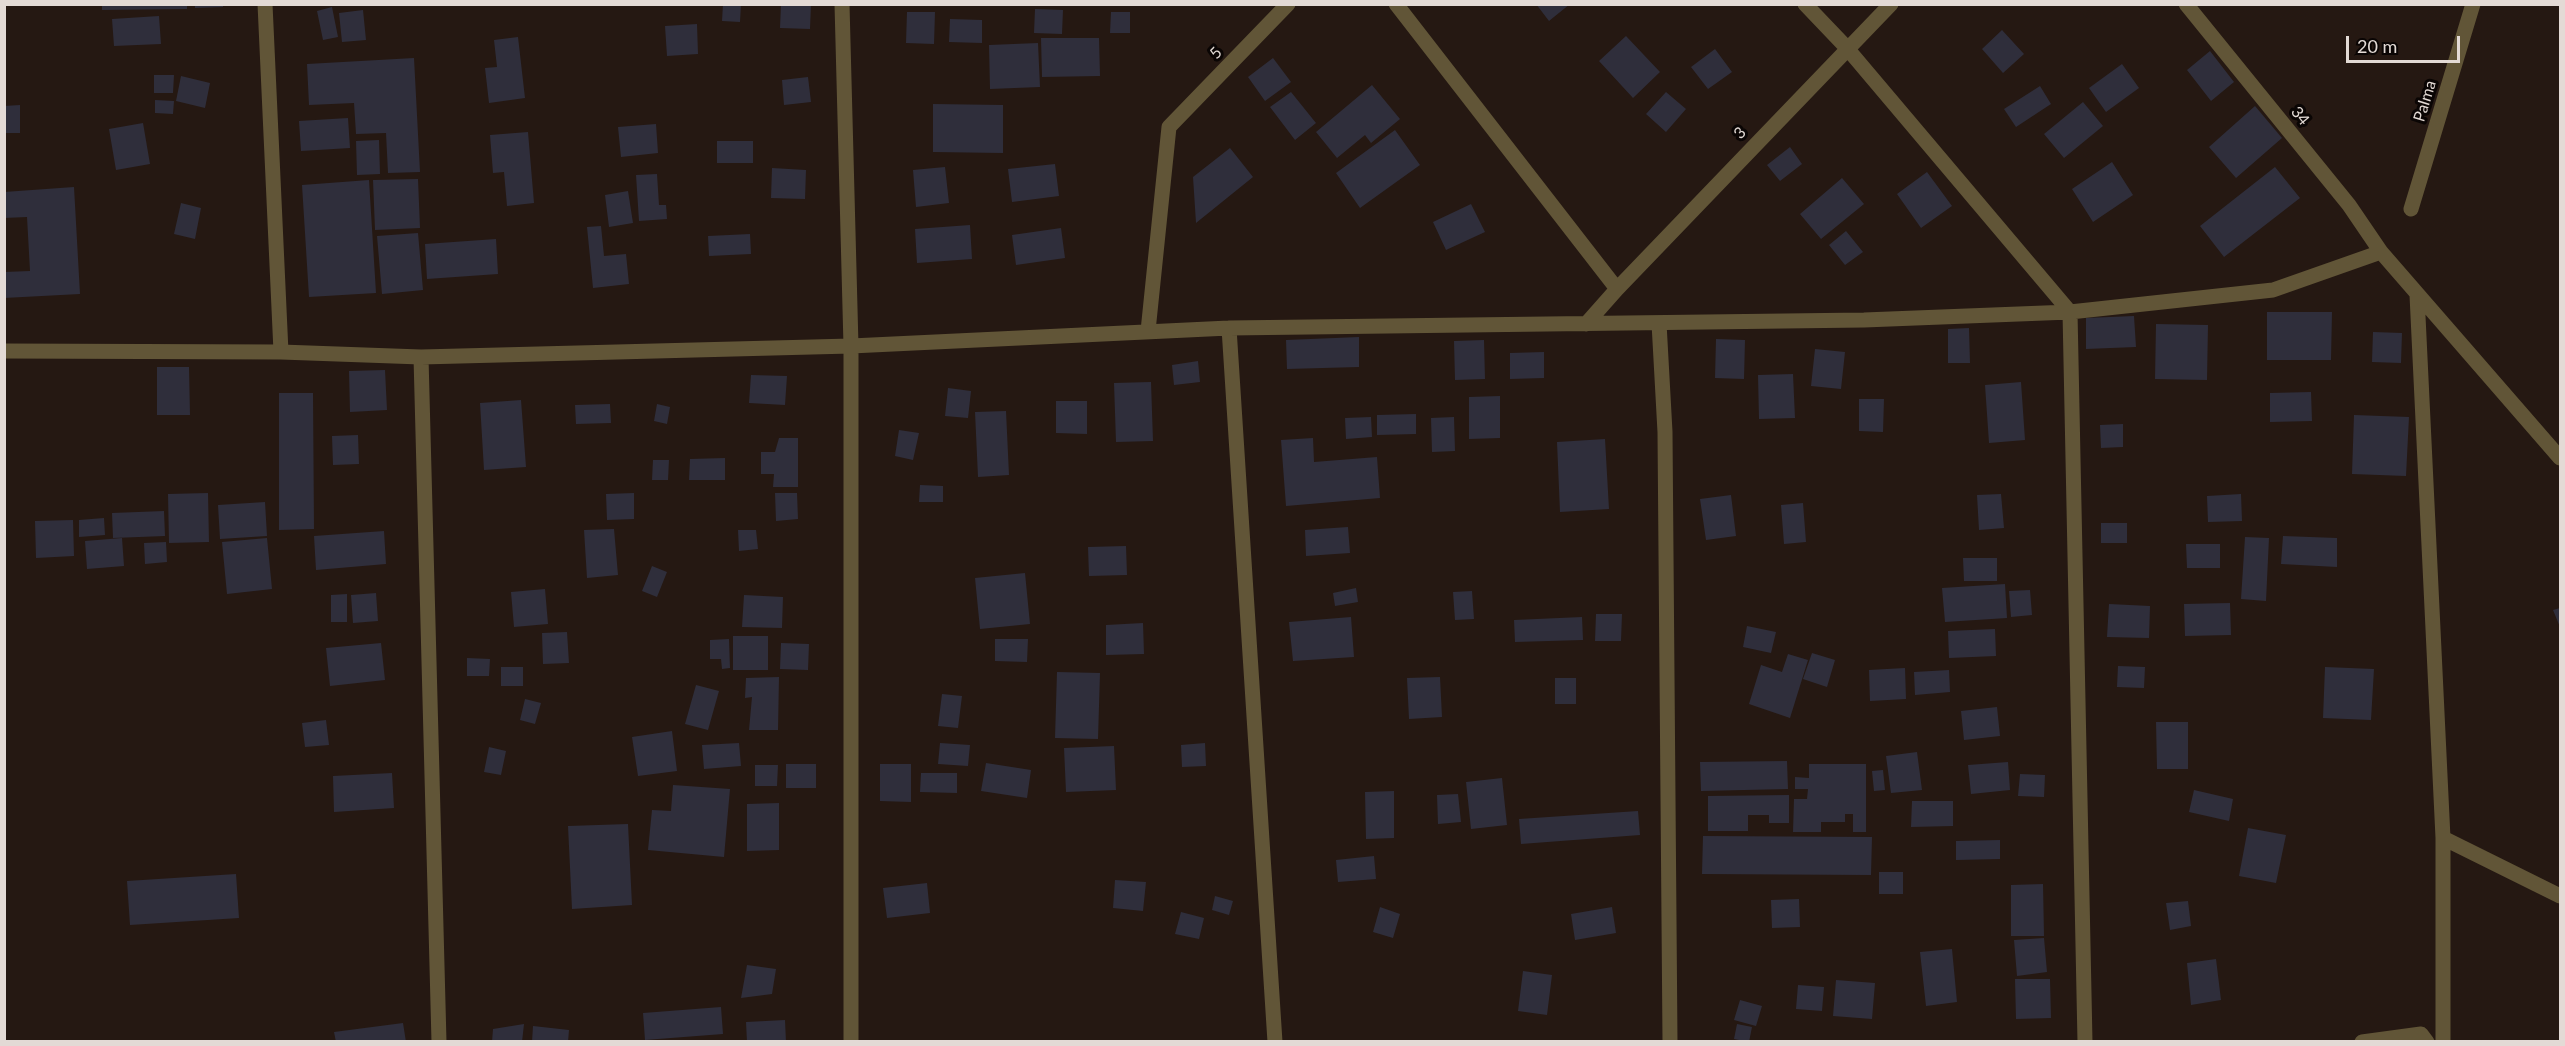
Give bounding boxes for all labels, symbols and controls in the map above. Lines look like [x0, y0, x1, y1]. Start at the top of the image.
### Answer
scale bar [2349, 24, 2463, 62]
text: 20 m [2357, 35, 2397, 57]
street label: 5 [1206, 43, 1226, 63]
street label: Palma [2410, 78, 2440, 124]
street label: 34 [2287, 103, 2313, 129]
street label: 3 [1730, 123, 1750, 143]

